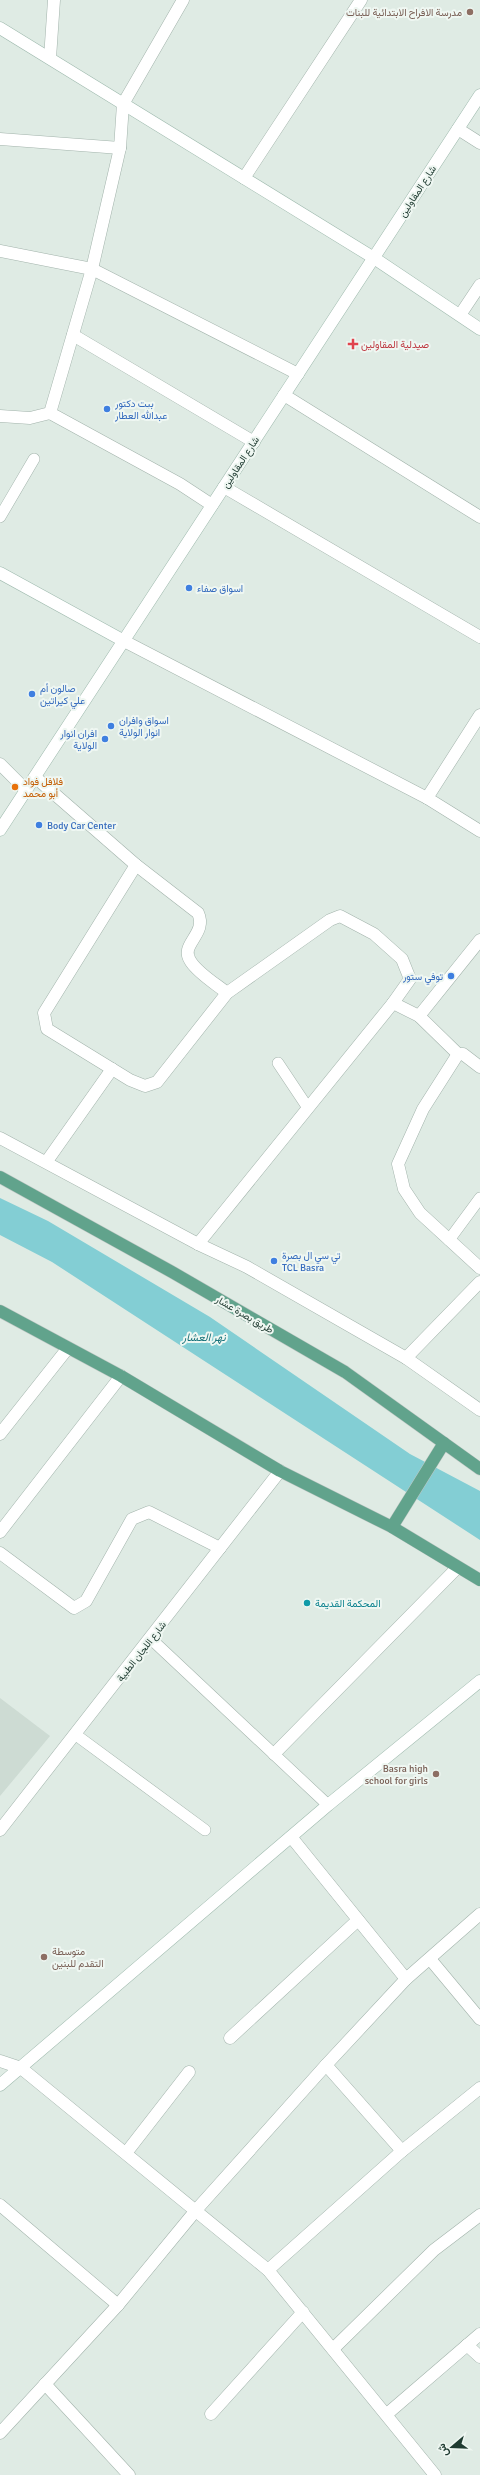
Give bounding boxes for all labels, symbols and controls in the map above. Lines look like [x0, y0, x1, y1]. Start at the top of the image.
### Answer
place label: مدرسة اﻻفراح اﻻبتدائية للبنات [346, 7, 462, 19]
marker: مدرسة اﻻفراح اﻻبتدائية للبنات [465, 7, 475, 17]
street label: شارع المقاولين [397, 163, 439, 220]
marker: صيدلية المقاولين [348, 339, 358, 349]
place label: صيدلية المقاولين [361, 339, 429, 351]
place label: بيت دكتور عبدالله العطار [114, 398, 168, 422]
marker: بيت دكتور عبدالله العطار [102, 404, 112, 414]
street label: شارع المقاولين [220, 434, 262, 491]
marker: اسواق صفاء [184, 583, 194, 593]
place label: اسواق صفاء [197, 583, 243, 595]
place label: صالون أم علي كيراتين [40, 683, 85, 709]
marker: صالون أم علي كيراتين [27, 689, 37, 699]
place label: اسواق وافران انوار الولاية [119, 715, 169, 739]
marker: اسواق وافران انوار الولاية [106, 721, 116, 731]
place label: افران انوار الولاية [59, 728, 97, 752]
marker: افران انوار الولاية [100, 734, 110, 744]
place label: فلافل فواد أبو محمد [23, 776, 64, 800]
marker: فلافل فواد أبو محمد [10, 782, 20, 792]
marker: Body Car Center [34, 820, 44, 830]
place label: Body Car Center [47, 820, 116, 832]
place label: توفي ستور [402, 971, 443, 985]
marker: توفي ستور [446, 971, 456, 981]
place label: تي سي ال بصرة TCL Basra [282, 1250, 341, 1274]
marker: تي سي ال بصرة TCL Basra [269, 1256, 279, 1266]
street label: طريق بصرة عشار [213, 1293, 276, 1336]
water label: نهر العشار [181, 1331, 226, 1344]
marker: المحكمة القديمة [302, 1598, 312, 1608]
place label: المحكمة القديمة [315, 1598, 381, 1610]
street label: شارع اللجان الطبية [114, 1619, 169, 1684]
place label: Basra high school for girls [365, 1763, 429, 1787]
marker: Basra high school for girls [431, 1769, 441, 1779]
place label: متوسطة التقدم للبنين [52, 1946, 104, 1970]
marker: متوسطة التقدم للبنين [39, 1952, 49, 1962]
north arrow [432, 2427, 472, 2467]
text: ش [435, 2442, 451, 2458]

